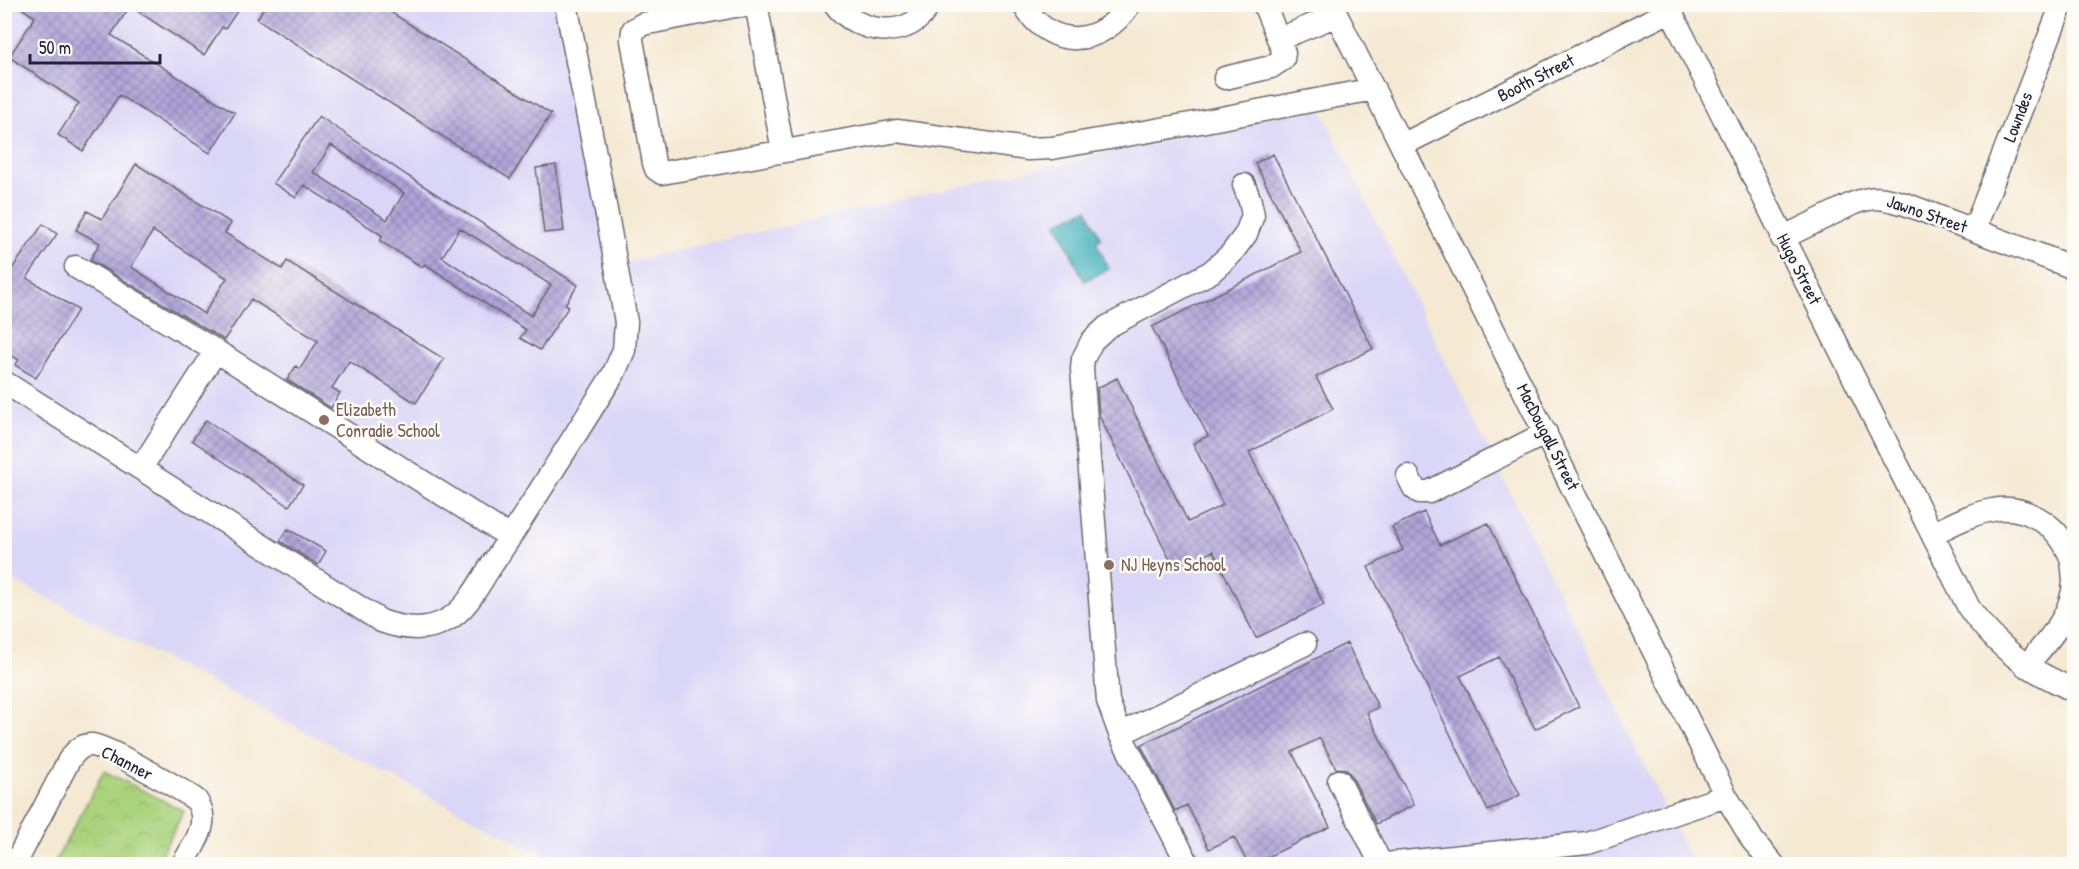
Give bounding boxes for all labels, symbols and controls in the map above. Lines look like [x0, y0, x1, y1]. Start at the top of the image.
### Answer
scale bar [30, 27, 160, 65]
text: 50 m [39, 35, 71, 60]
street label: Booth Street [1493, 47, 1579, 108]
street label: Lowndes [1997, 88, 2038, 145]
street label: Jawno Street [1884, 188, 1971, 239]
street label: Hugo Street [1771, 229, 1828, 309]
street label: MacDougall Street [1511, 379, 1586, 495]
place label: Elizabeth Conradie School [336, 397, 440, 443]
marker: Elizabeth Conradie School [317, 413, 331, 427]
place label: NJ Heyns School [1121, 552, 1226, 577]
marker: NJ Heyns School [1102, 558, 1116, 572]
street label: Channer [97, 739, 157, 786]

